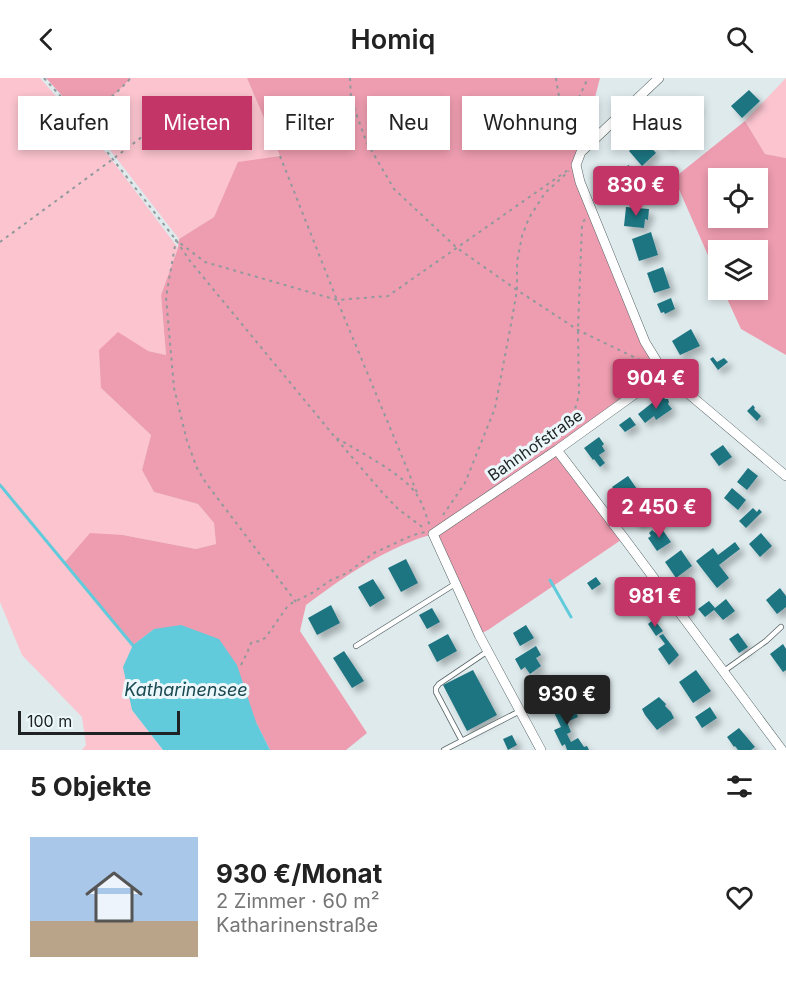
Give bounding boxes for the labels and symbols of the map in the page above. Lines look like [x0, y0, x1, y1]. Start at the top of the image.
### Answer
pin: 830 € [594, 166, 678, 217]
pin: 904 € [614, 359, 698, 410]
street label: Bahnhofstraße [484, 405, 586, 485]
pin: 2 450 € [604, 488, 714, 539]
pin: 981 € [613, 577, 697, 628]
pin: 930 € [525, 675, 609, 726]
water label: Katharinensee [124, 679, 248, 700]
scale bar [18, 708, 180, 736]

